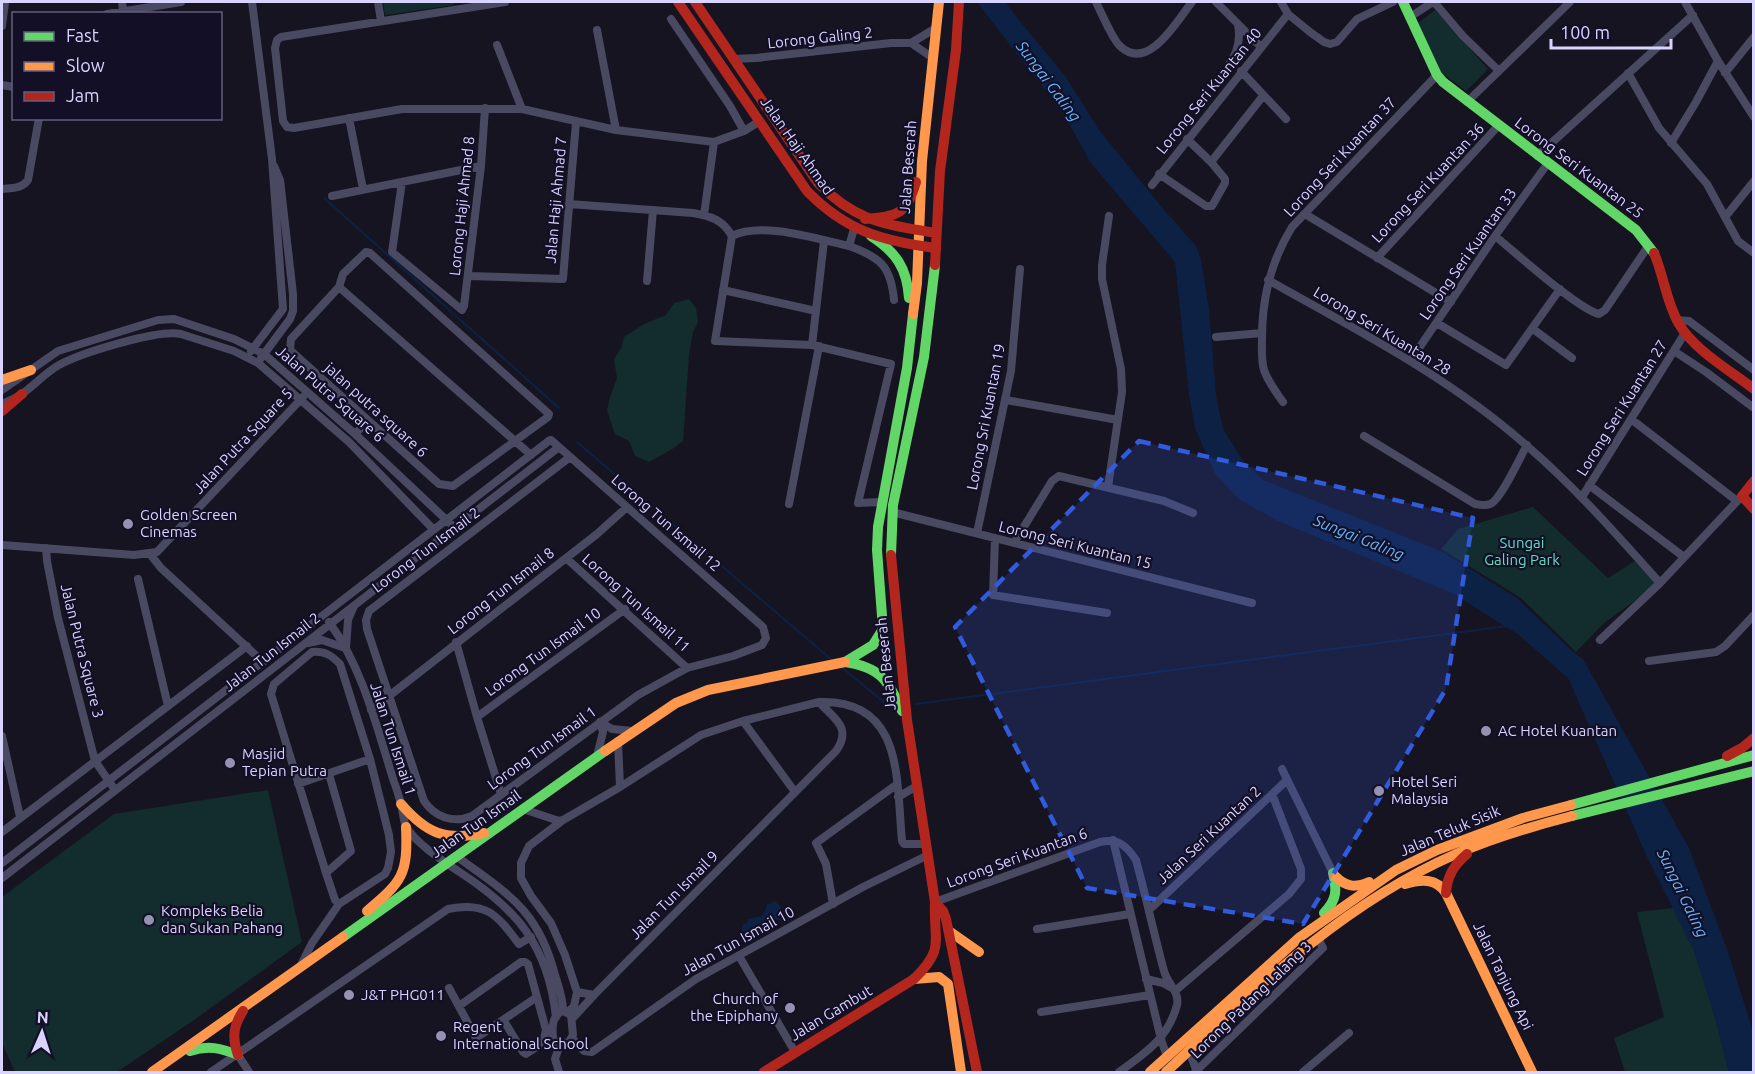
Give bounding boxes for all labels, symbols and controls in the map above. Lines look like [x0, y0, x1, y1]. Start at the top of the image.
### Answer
legend [12, 12, 222, 120]
scale bar [1551, 12, 1671, 50]
text: 100 m [1560, 22, 1610, 42]
street label: Lorong Galing 2 [766, 24, 873, 51]
street label: Lorong Seri Kuantan 40 [1153, 24, 1265, 157]
text: Fast [66, 25, 99, 45]
water label: Sungai Galing [1012, 36, 1085, 125]
text: Slow [66, 55, 105, 75]
text: Jam [66, 85, 100, 105]
street label: Jalan Haji Ahmad [757, 94, 837, 198]
street label: Lorong Seri Kuantan 37 [1280, 94, 1399, 220]
street label: Lorong Seri Kuantan 25 [1512, 114, 1647, 222]
street label: Jalan Beserah [896, 120, 919, 214]
street label: Lorong Seri Kuantan 36 [1368, 120, 1487, 246]
street label: Lorong Haji Ahmad 8 [446, 135, 477, 276]
street label: Jalan Haji Ahmad 7 [541, 136, 570, 264]
street label: Lorong Seri Kuantan 33 [1416, 185, 1520, 323]
street label: Lorong Seri Kuantan 28 [1311, 283, 1454, 378]
street label: Lorong Seri Kuantan 27 [1573, 337, 1670, 479]
street label: Jalan Putra Square 6 [273, 342, 388, 445]
street label: Lorong Sri Kuantan 19 [963, 342, 1008, 491]
street label: jalan putra square 6 [321, 358, 431, 460]
street label: Jalan Putra Square 5 [189, 384, 296, 497]
street label: Lorong Tun Ismail 12 [608, 471, 724, 575]
street label: Lorong Tun Ismail 2 [368, 504, 483, 596]
place label: Golden Screen Cinemas [140, 506, 237, 540]
water label: Sungai Galing [1310, 510, 1407, 563]
marker: Golden Screen Cinemas [121, 517, 135, 531]
street label: Lorong Seri Kuantan 15 [997, 517, 1153, 572]
park label: Sungai Galing Park [1484, 534, 1560, 568]
street label: Lorong Tun Ismail 8 [444, 544, 557, 637]
street label: Lorong Tun Ismail 11 [579, 550, 694, 655]
street label: Jalan Putra Square 3 [58, 582, 107, 720]
street label: Lorong Tun Ismail 10 [482, 604, 604, 699]
street label: Jalan Tun Ismail 2 [220, 609, 323, 695]
street label: Jalan Beserah [872, 617, 899, 711]
street label: Jalan Tun Ismail 1 [367, 680, 420, 797]
street label: Lorong Tun Ismail 1 [484, 702, 599, 793]
place label: AC Hotel Kuantan [1498, 722, 1617, 739]
marker: AC Hotel Kuantan [1479, 724, 1493, 738]
place label: Masjid Tepian Putra [242, 745, 327, 779]
marker: Masjid Tepian Putra [223, 756, 237, 770]
place label: Hotel Seri Malaysia [1391, 773, 1457, 807]
street label: Jalan Seri Kuantan 2 [1153, 782, 1264, 887]
marker: Hotel Seri Malaysia [1372, 784, 1386, 798]
street label: Jalan Tun Ismail [427, 786, 524, 861]
street label: Jalan Teluk Sisik [1397, 802, 1503, 859]
street label: Lorong Seri Kuantan 6 [944, 824, 1089, 891]
water label: Sungai Galing [1653, 845, 1712, 940]
street label: Jalan Tun Ismail 9 [626, 847, 721, 942]
place label: Kompleks Belia dan Sukan Pahang [161, 902, 283, 936]
street label: Jalan Tun Ismail 10 [678, 903, 797, 979]
marker: Kompleks Belia dan Sukan Pahang [142, 913, 156, 927]
street label: Jalan Tanjung Api [1470, 919, 1537, 1032]
street label: Lorong Padang Lalang 3 [1187, 938, 1315, 1062]
street label: Jalan Gambut [787, 981, 875, 1044]
place label: J&T PHG011 [361, 986, 445, 1003]
marker: J&T PHG011 [342, 988, 356, 1002]
place label: Church of the Epiphany [690, 990, 778, 1024]
marker: Church of the Epiphany [783, 1001, 797, 1015]
north arrow [12, 1002, 72, 1062]
text: N [36, 1008, 49, 1026]
place label: Regent International School [453, 1018, 588, 1052]
marker: Regent International School [434, 1029, 448, 1043]

